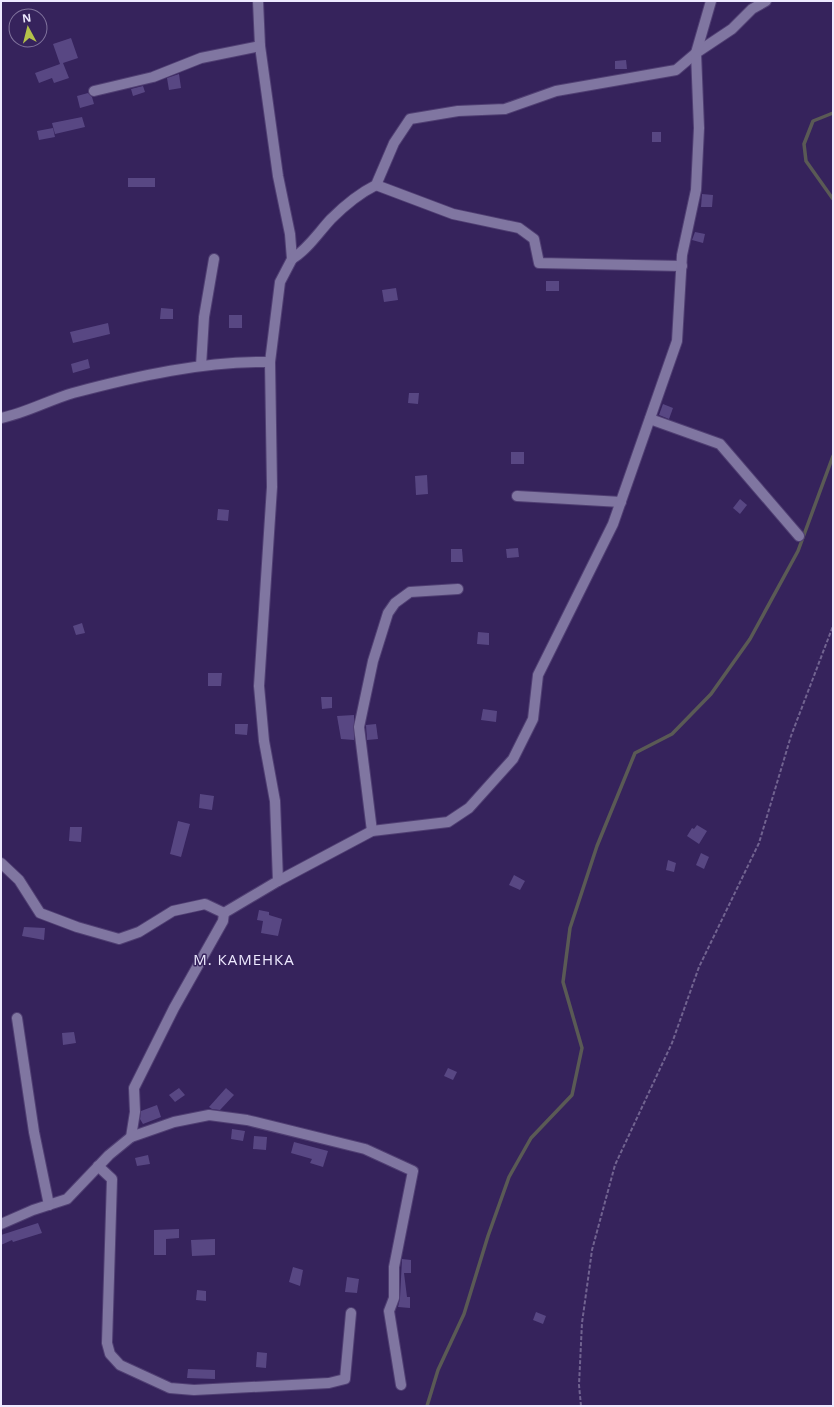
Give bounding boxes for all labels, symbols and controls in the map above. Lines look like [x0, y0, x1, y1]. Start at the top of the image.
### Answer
north arrow [8, 8, 48, 48]
text: N [21, 10, 32, 26]
district label: М. КАМЕНКА [193, 949, 295, 969]

